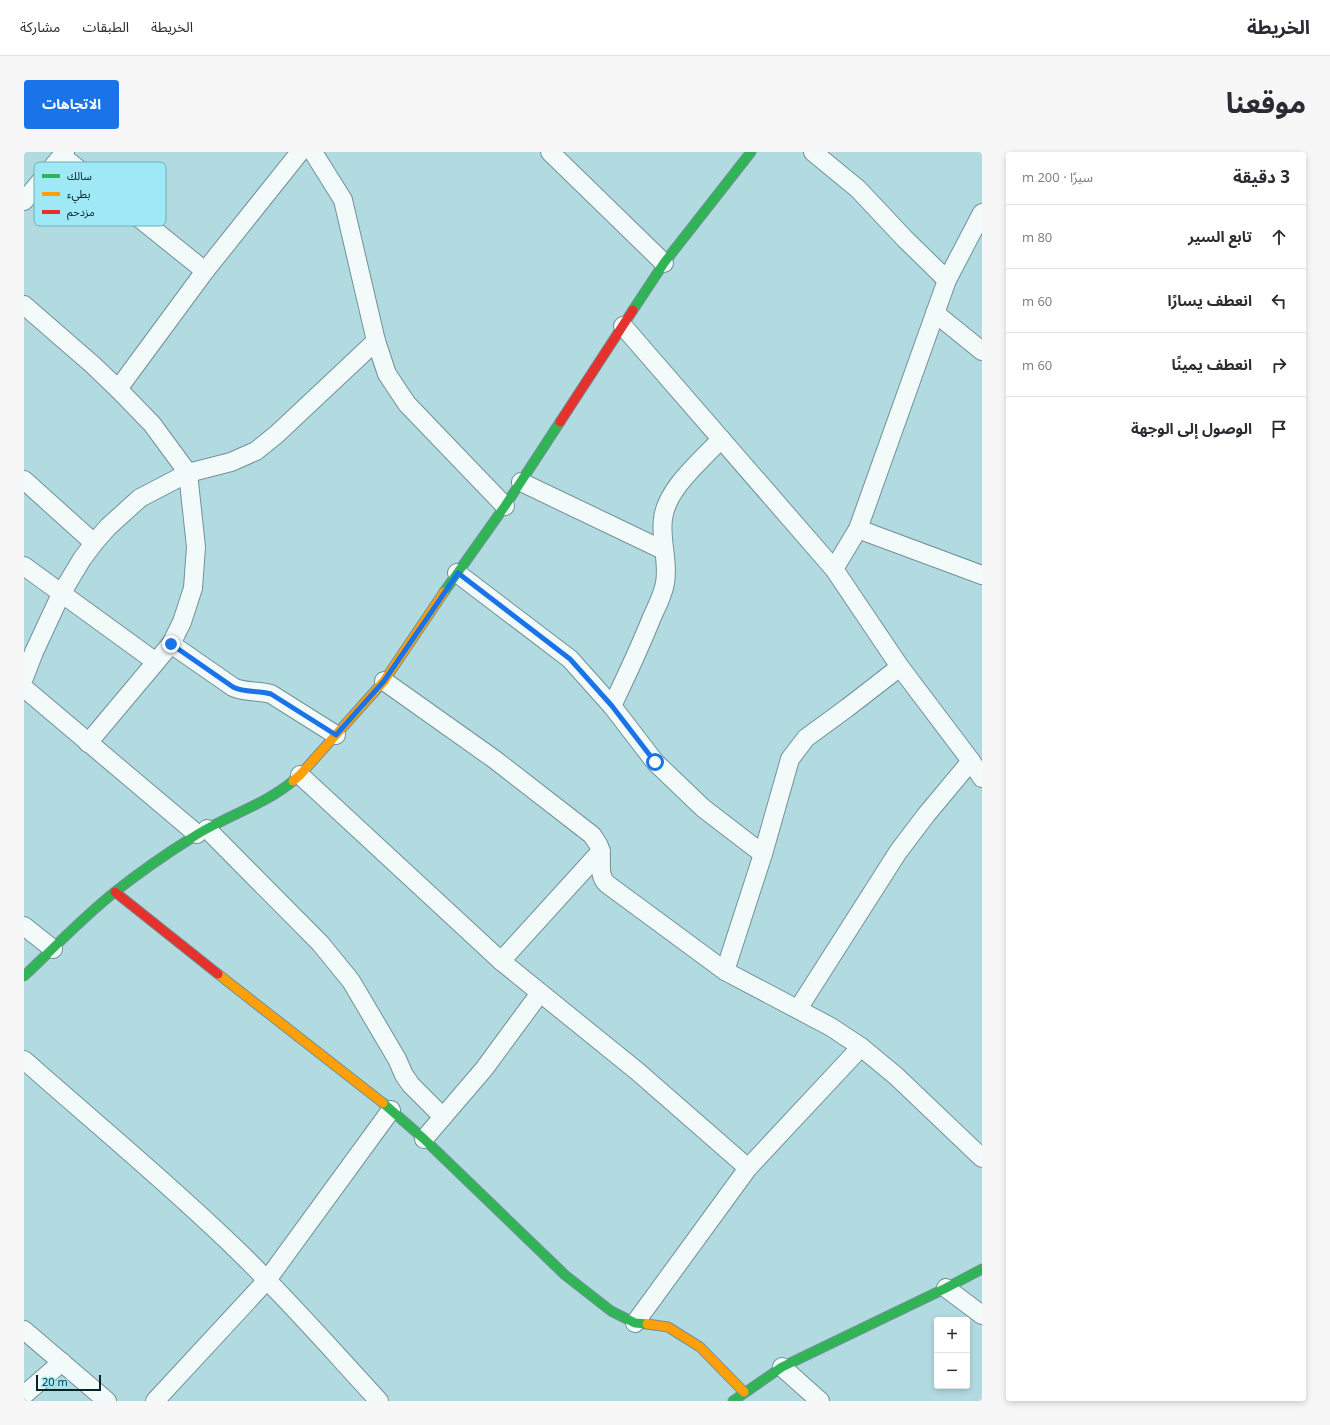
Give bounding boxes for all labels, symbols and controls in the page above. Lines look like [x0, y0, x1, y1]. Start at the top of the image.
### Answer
text: الخريطة [1247, 14, 1310, 40]
text: مشاركة [20, 17, 60, 36]
text: الطبقات [82, 17, 129, 36]
text: الخريطة [151, 17, 193, 36]
button: الاتجاهات [24, 80, 119, 129]
text: موقعنا [1226, 83, 1306, 121]
legend [34, 162, 166, 226]
text: 3 دقيقة [1233, 165, 1290, 188]
text: سالك [67, 168, 92, 183]
text: سيرًا · 200 m [1022, 168, 1093, 186]
text: بطيء [67, 186, 90, 204]
text: مزدحم [67, 204, 95, 221]
text: تابع السير [1188, 226, 1252, 246]
icon: ahead [1268, 226, 1290, 248]
text: 80 m [1022, 228, 1052, 246]
text: انعطف يسارًا [1168, 290, 1252, 310]
icon: left [1268, 290, 1290, 312]
text: 60 m [1022, 292, 1052, 310]
text: انعطف يمينًا [1171, 354, 1252, 374]
icon: right [1268, 354, 1290, 376]
text: 60 m [1022, 356, 1052, 374]
text: الوصول إلى الوجهة [1131, 418, 1252, 438]
icon: arrive [1268, 418, 1290, 440]
route end [162, 635, 180, 653]
route start [646, 753, 664, 771]
map controls [934, 1317, 970, 1389]
button: + [934, 1317, 970, 1353]
button: − [934, 1353, 970, 1389]
scale bar [36, 1373, 101, 1392]
text: 20 m [42, 1374, 68, 1389]

